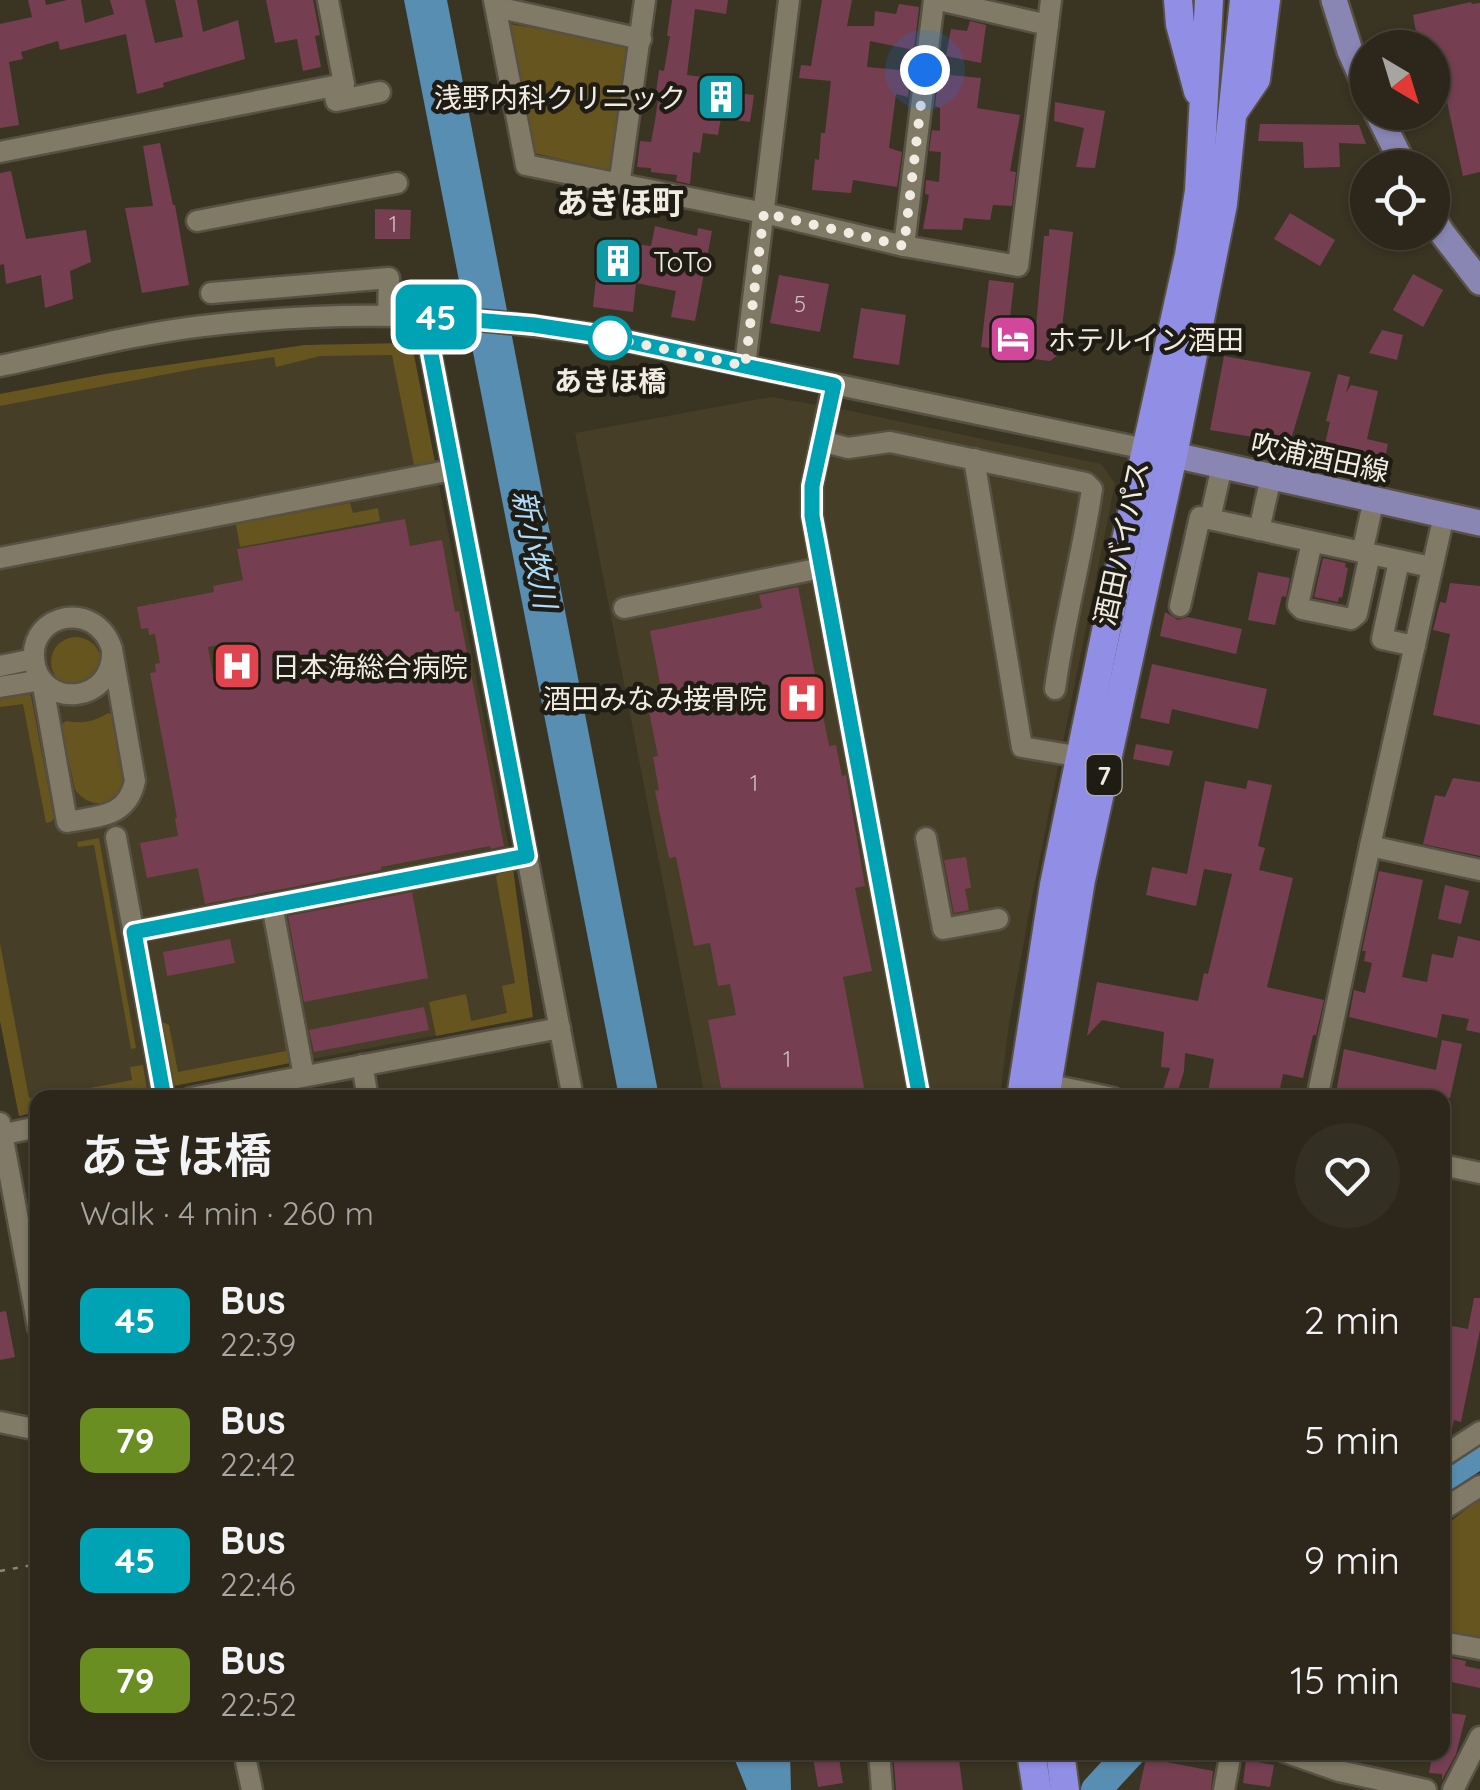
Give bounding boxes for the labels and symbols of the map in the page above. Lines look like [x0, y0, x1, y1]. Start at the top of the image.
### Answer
north arrow [1350, 30, 1450, 130]
your location [900, 45, 950, 95]
building icon: 浅野内科クリニック [695, 71, 747, 123]
place label: 浅野内科クリニック [434, 80, 686, 115]
district label: あきほ町 [556, 182, 684, 222]
house number: 1 [389, 210, 397, 238]
building icon: ToTo [592, 235, 644, 287]
place label: ToTo [653, 244, 713, 279]
line badge: 45 [391, 284, 481, 350]
house number: 5 [794, 290, 806, 318]
hotel icon: ホテルイン酒田 [987, 313, 1039, 365]
marker: あきほ橋 [589, 317, 631, 359]
place label: ホテルイン酒田 [1048, 322, 1244, 357]
place label: あきほ橋 [554, 363, 666, 398]
street label: 吹浦酒田線 [1248, 425, 1392, 489]
street label: 酒田バイパス [1086, 457, 1156, 629]
water label: 新小牧川 [505, 486, 566, 614]
hospital icon: 日本海総合病院 [211, 640, 263, 692]
place label: 日本海総合病院 [272, 649, 468, 684]
hospital icon: 酒田みなみ接骨院 [776, 672, 828, 724]
place label: 酒田みなみ接骨院 [543, 681, 767, 716]
road number: 7 [1086, 755, 1122, 795]
house number: 1 [750, 769, 758, 797]
house number: 1 [783, 1045, 791, 1073]

